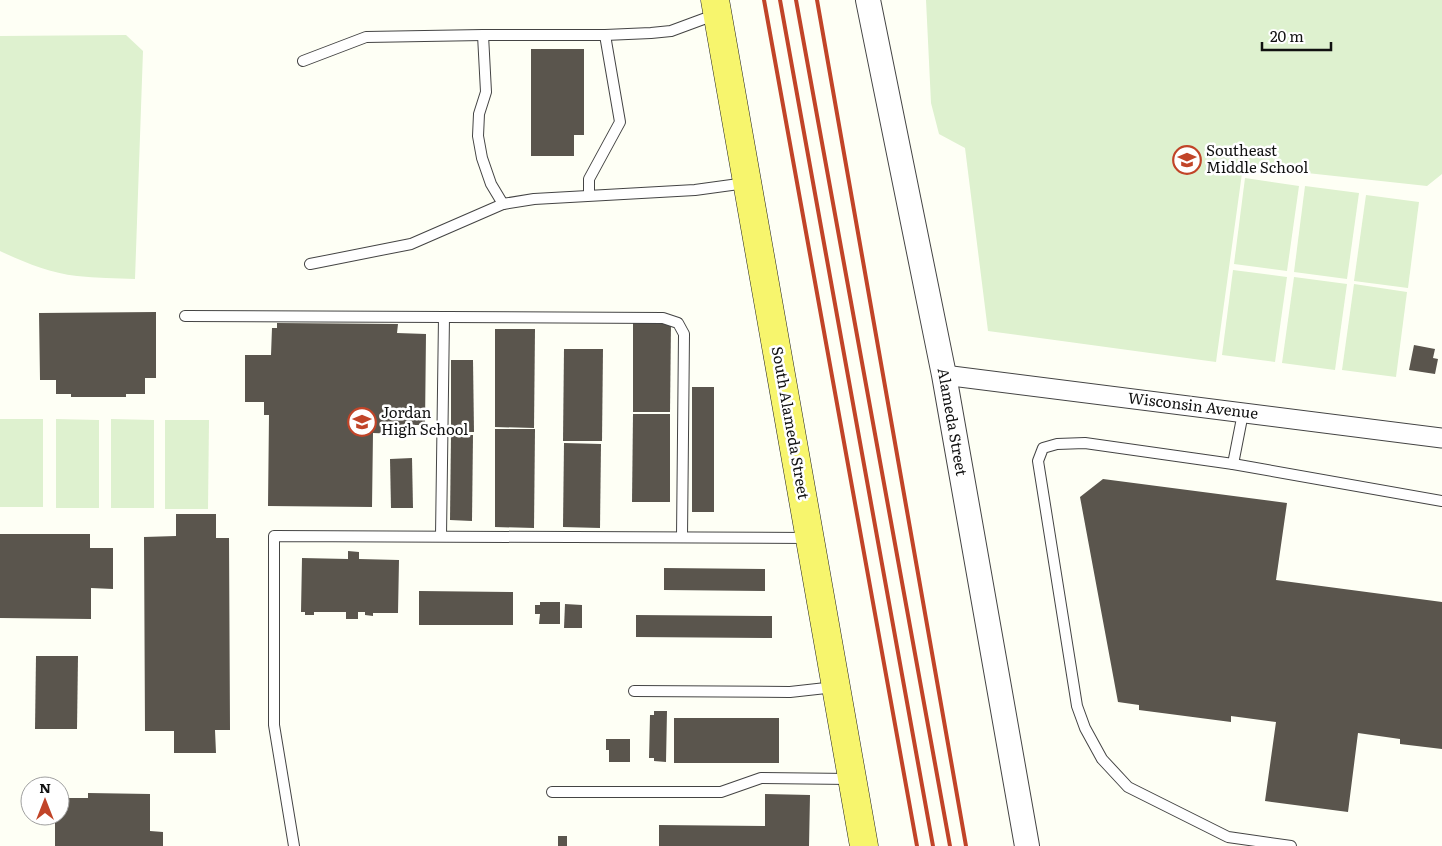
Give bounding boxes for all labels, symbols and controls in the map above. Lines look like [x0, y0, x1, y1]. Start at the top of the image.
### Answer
scale bar [1262, 20, 1331, 52]
text: 20 m [1270, 24, 1304, 47]
place label: Southeast Middle School [1206, 138, 1308, 178]
school or university icon: Southeast Middle School [1172, 145, 1202, 175]
street label: South Alameda Street [767, 344, 816, 501]
street label: Alameda Street [933, 366, 974, 478]
street label: Wisconsin Avenue [1127, 385, 1260, 424]
place label: Jordan High School [381, 400, 468, 440]
school or university icon: Jordan High School [347, 407, 377, 437]
north arrow [20, 776, 70, 826]
text: N [39, 777, 51, 797]

